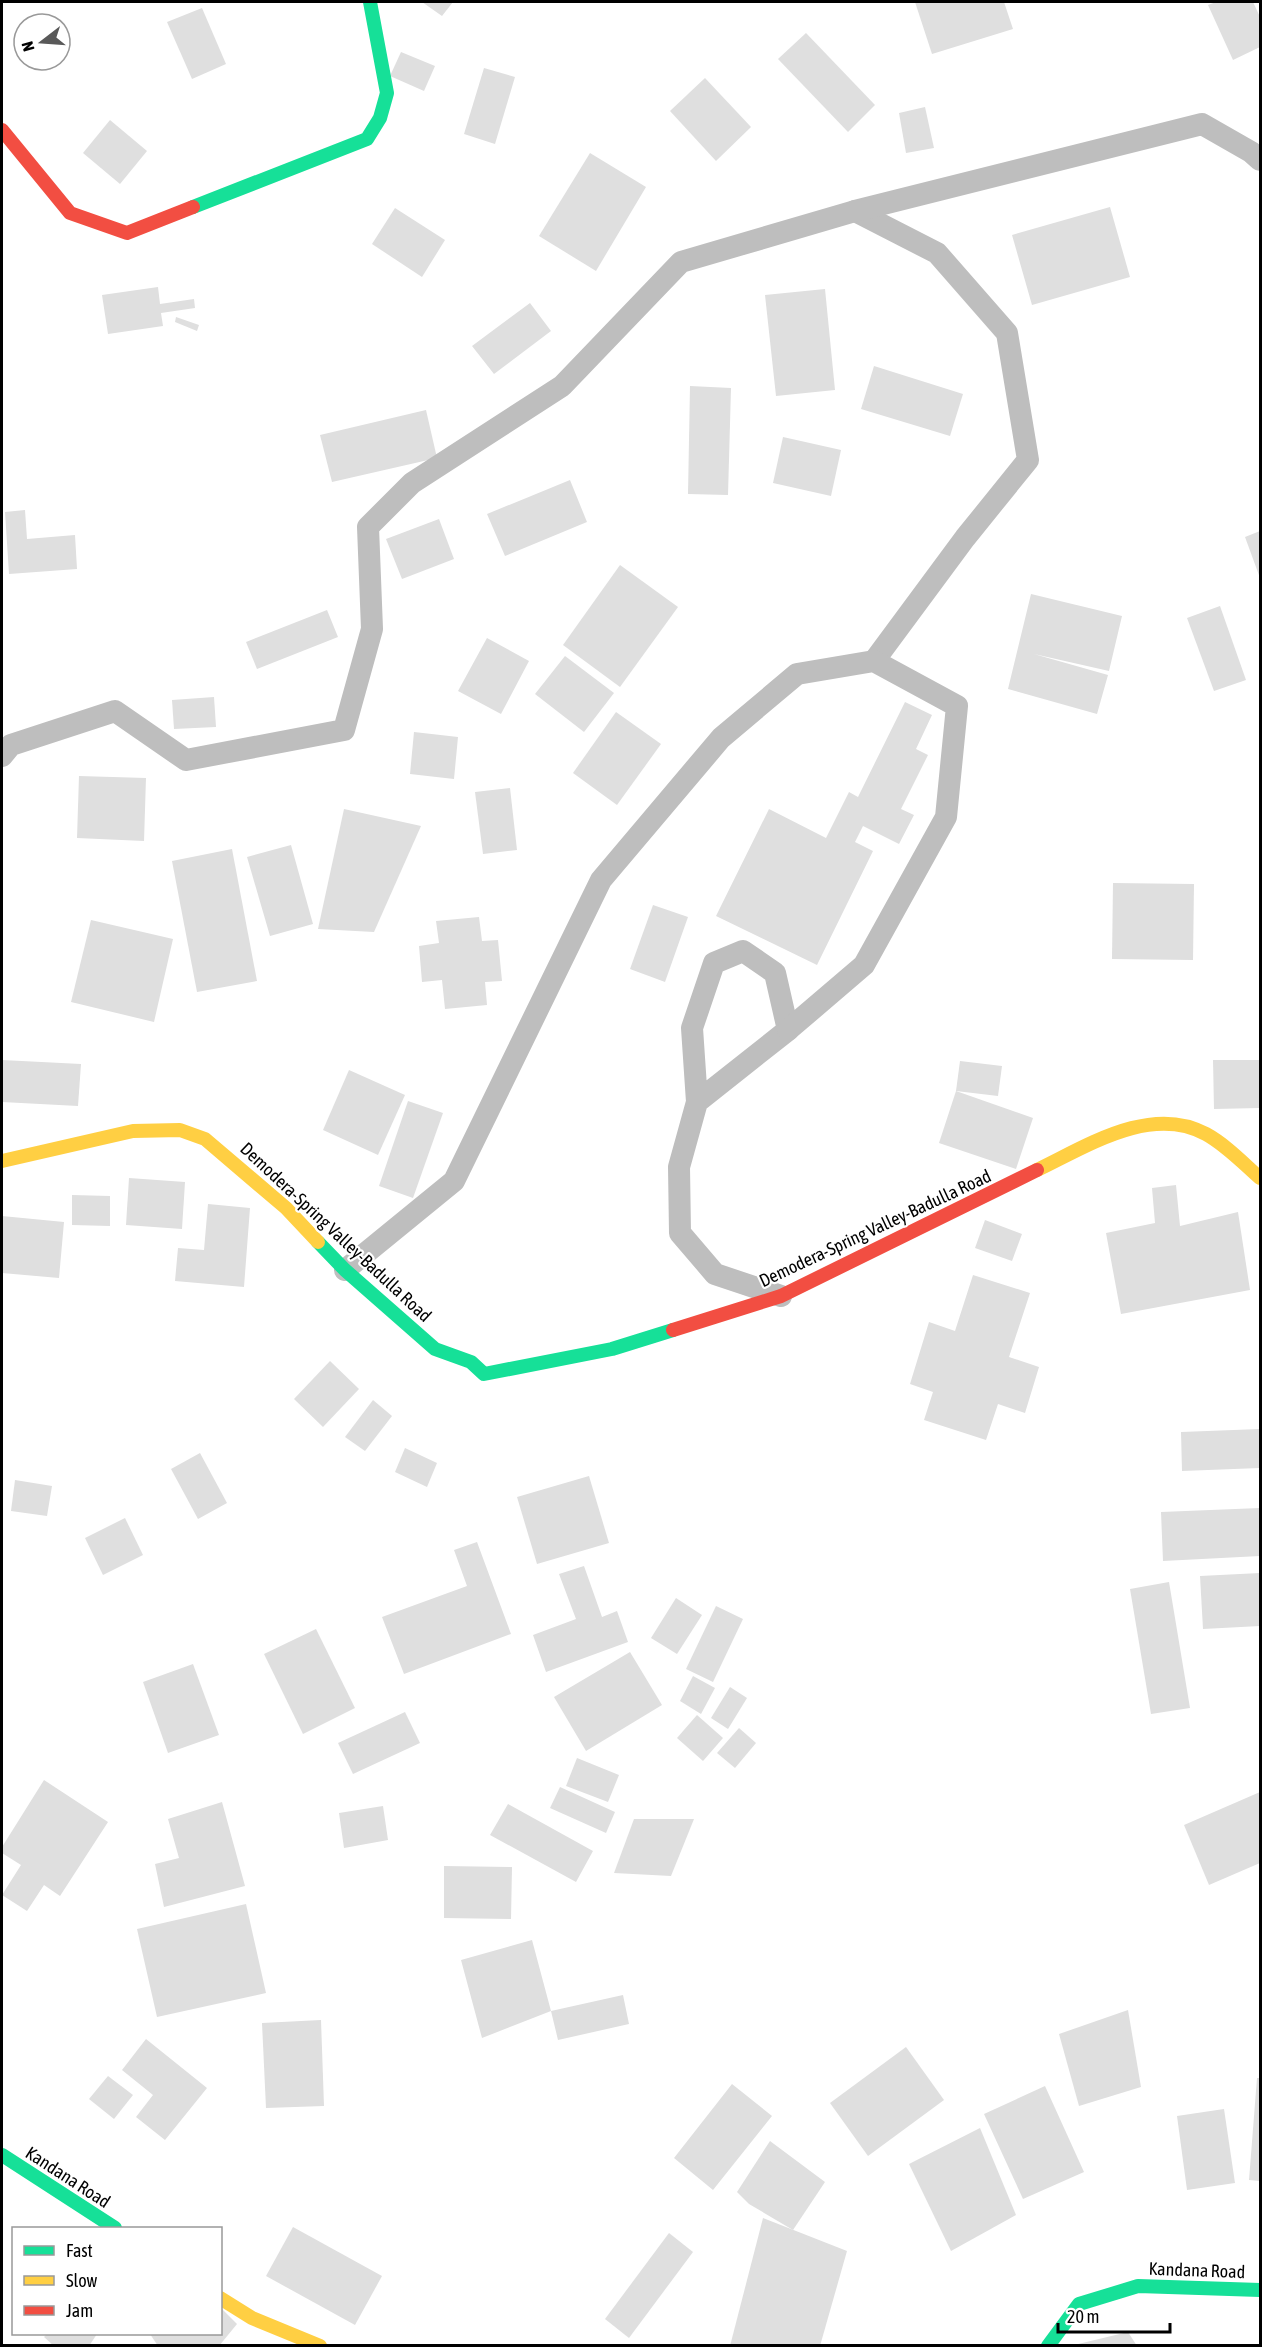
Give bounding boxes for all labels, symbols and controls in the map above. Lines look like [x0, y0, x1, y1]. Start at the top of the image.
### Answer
north arrow [12, 12, 72, 72]
text: N [18, 39, 38, 54]
street label: Demodera-Spring Valley-Badulla Road [236, 1138, 436, 1326]
street label: Demodera-Spring Valley-Badulla Road [756, 1165, 994, 1291]
street label: Kandana Road [22, 2142, 114, 2212]
legend [12, 2227, 222, 2335]
text: Fast [66, 2240, 93, 2261]
street label: Kandana Road [1148, 2258, 1246, 2282]
text: Slow [66, 2270, 97, 2291]
scale bar [1058, 2296, 1170, 2334]
text: Jam [66, 2300, 93, 2321]
text: 20 m [1067, 2306, 1099, 2327]

